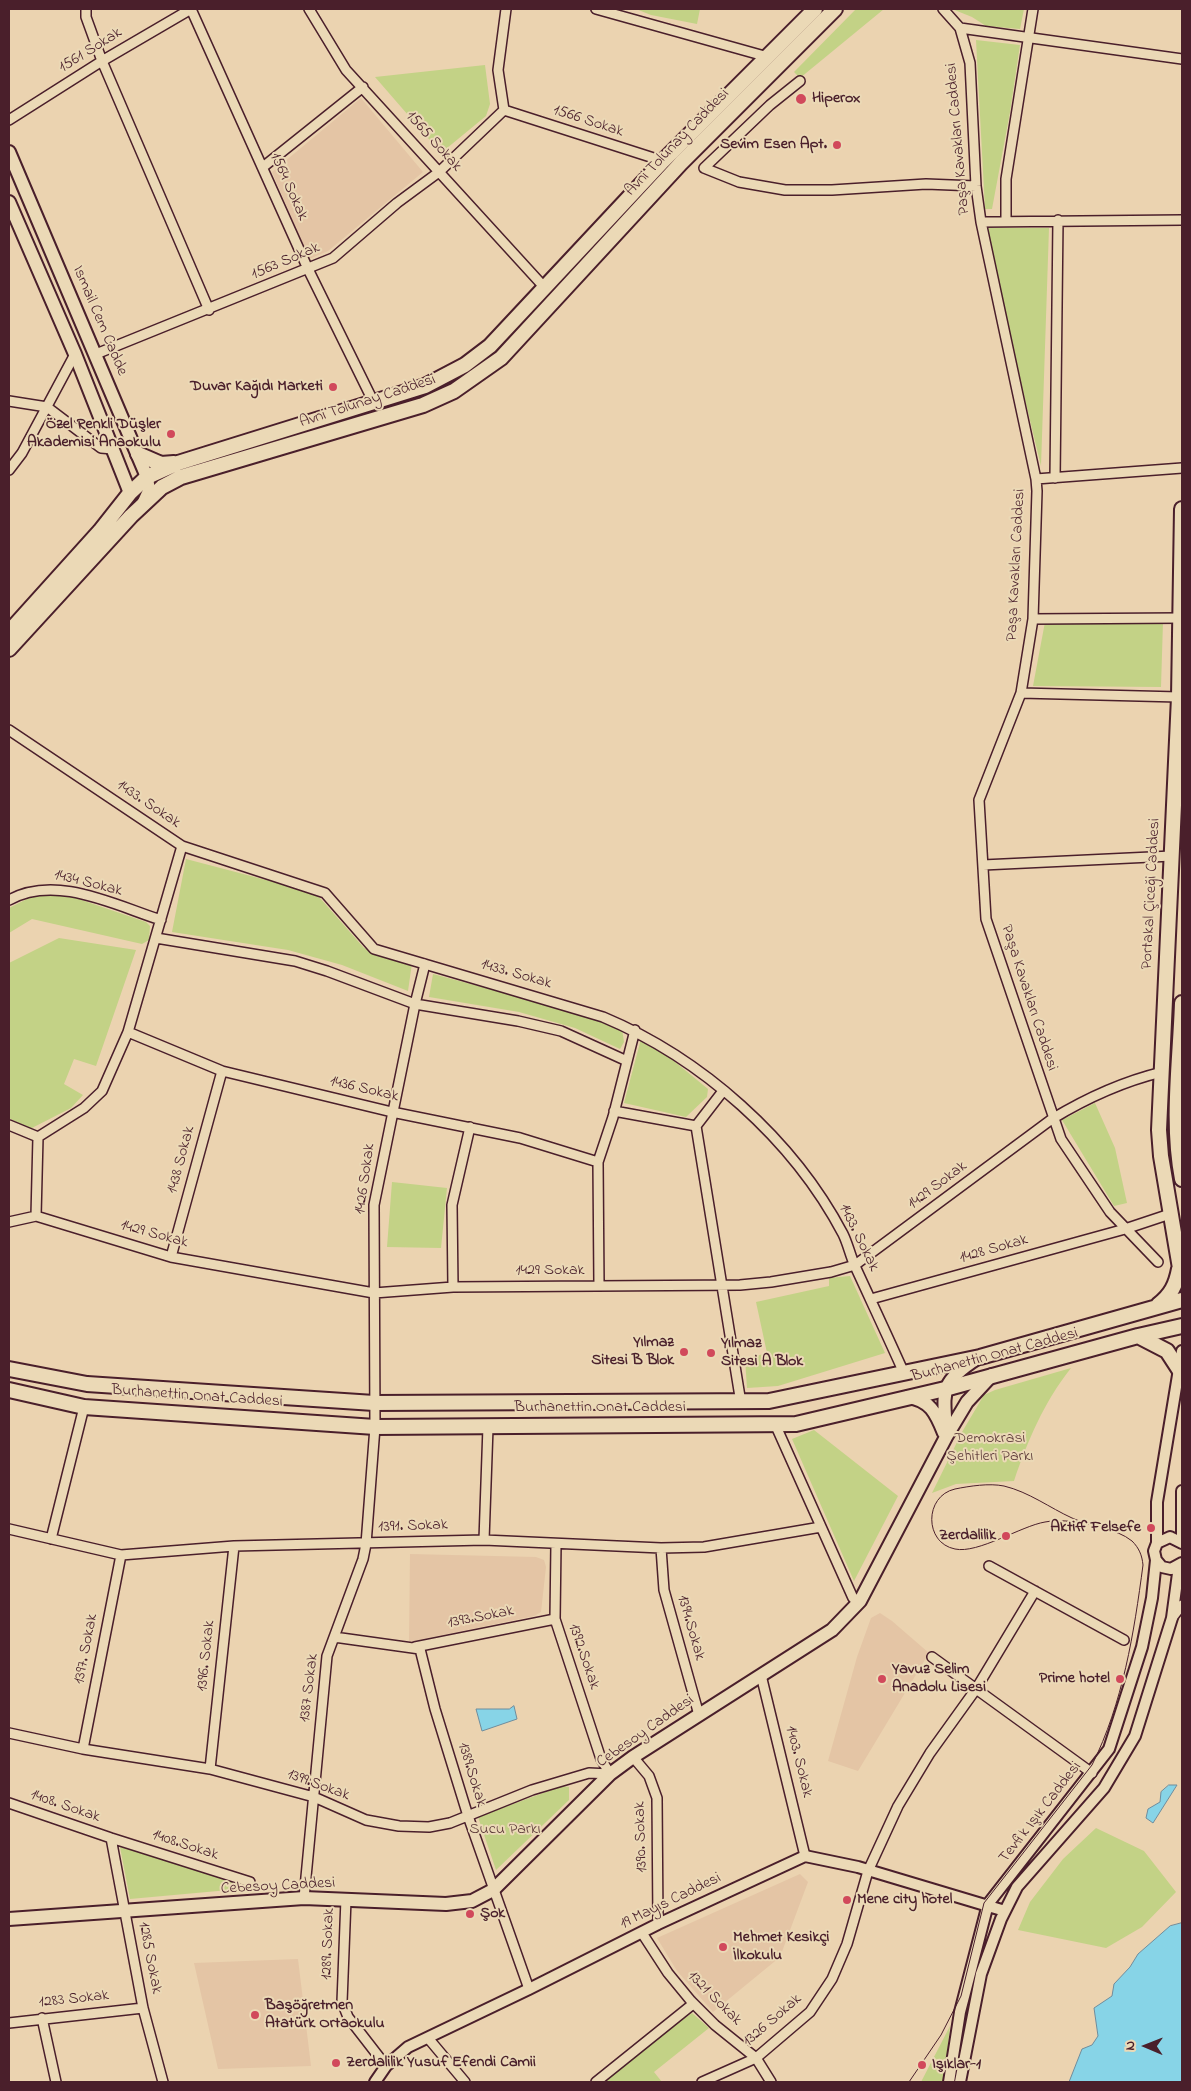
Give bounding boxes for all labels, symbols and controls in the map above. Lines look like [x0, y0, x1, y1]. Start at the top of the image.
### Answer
street label: 1561 Sokak [56, 24, 126, 78]
street label: Paşa Kavakları Caddesi [943, 62, 975, 216]
street label: Avni Tolunay Caddesi [622, 85, 734, 201]
place label: Hiperox [812, 89, 860, 109]
marker: Hiperox [794, 92, 808, 106]
street label: 1566 Sokak [550, 102, 626, 142]
street label: 1565 Sokak [401, 108, 465, 176]
place label: Sevim Esen Apt. [720, 135, 827, 155]
marker: Sevim Esen Apt. [831, 139, 843, 151]
street label: 1564 Sokak [264, 150, 312, 224]
street label: 1563 Sokak [249, 239, 323, 285]
street label: Ismail Cem Cadde [67, 263, 131, 379]
street label: Avni Tolunay Caddesi [298, 371, 438, 433]
place label: Duvar Kağıdı Marketi [190, 377, 323, 397]
marker: Duvar Kağıdı Marketi [327, 381, 339, 393]
place label: Özel Renkli Düşler Akademisi Anaokulu [27, 415, 161, 453]
marker: Özel Renkli Düşler Akademisi Anaokulu [165, 428, 177, 440]
street label: Paşa Kavakları Caddesi [1003, 488, 1031, 642]
street label: 1433. Sokak [112, 777, 184, 833]
street label: Portakal Çiceği Caddesi [1138, 818, 1166, 970]
street label: 1434 Sokak [52, 866, 124, 902]
street label: Paşa Kavakları Caddesi [995, 922, 1061, 1074]
street label: 1433. Sokak [478, 956, 554, 994]
street label: 1436 Sokak [328, 1073, 400, 1107]
street label: 1438 Sokak [164, 1124, 200, 1196]
street label: 1426 Sokak [352, 1142, 380, 1216]
street label: 1429 Sokak [905, 1158, 971, 1214]
street label: 1433. Sokak [833, 1201, 883, 1275]
street label: 1429 Sokak [118, 1217, 190, 1253]
street label: 1428 Sokak [958, 1231, 1030, 1269]
street label: 1429 Sokak [515, 1261, 585, 1281]
street label: Burhanettin Onat Caddesi [910, 1325, 1080, 1387]
place label: Yılmaz Sitesi B Blok [591, 1333, 674, 1371]
place label: Yılmaz Sitesi A Blok [721, 1334, 803, 1372]
marker: Yılmaz Sitesi B Blok [678, 1346, 690, 1358]
marker: Yılmaz Sitesi A Blok [705, 1347, 717, 1359]
street label: Burhanettin Onat Caddesi [111, 1381, 283, 1413]
street label: Burhanettin Onat Caddesi [514, 1398, 686, 1418]
park label: Demokrasi Şehitleri Parkı [947, 1429, 1033, 1467]
street label: 1391. Sokak [378, 1516, 448, 1538]
place label: Aktiff Felsefe [1050, 1518, 1141, 1538]
marker: Aktiff Felsefe [1145, 1522, 1157, 1534]
place label: Zerdalilik [939, 1526, 996, 1546]
marker: Zerdalilik [1000, 1530, 1012, 1542]
street label: 1394.Sokak [672, 1593, 708, 1663]
street label: 1393.Sokak [446, 1602, 516, 1634]
street label: 1397. Sokak [71, 1612, 103, 1686]
street label: 1396. Sokak [194, 1619, 220, 1693]
street label: 1392.Sokak [563, 1621, 603, 1693]
street label: 1387 Sokak [296, 1653, 324, 1723]
place label: Yavuz Selim Anadolu Lisesi [892, 1660, 986, 1698]
place label: Prime hotel [1039, 1669, 1110, 1689]
marker: Yavuz Selim Anadolu Lisesi [876, 1673, 888, 1685]
marker: Prime hotel [1114, 1673, 1126, 1685]
street label: Cebesoy Caddesi [594, 1691, 698, 1773]
street label: 1403. Sokak [780, 1724, 816, 1800]
street label: 1389.Sokak [452, 1740, 490, 1810]
street label: Tevfik Işık Caddesi [996, 1759, 1086, 1867]
street label: 1399.Sokak [284, 1766, 352, 1806]
street label: 1408. Sokak [28, 1786, 102, 1828]
street label: 1390. Sokak [631, 1801, 653, 1873]
park label: Sucu Parkı [469, 1820, 541, 1840]
street label: 1408.Sokak [149, 1826, 221, 1866]
street label: 19 Mayıs Caddesi [617, 1869, 725, 1935]
street label: Cebesoy Caddesi [220, 1874, 336, 1900]
place label: Mene city hotel [857, 1890, 952, 1910]
marker: Mene city hotel [841, 1894, 853, 1906]
place label: Şok [480, 1904, 505, 1924]
street label: 1289. Sokak [318, 1908, 340, 1980]
marker: Şok [464, 1908, 476, 1920]
street label: 1285 Sokak [133, 1920, 165, 1996]
place label: Mehmet Kesikçi İlkokulu [733, 1928, 829, 1966]
marker: Mehmet Kesikçi İlkokulu [717, 1941, 729, 1953]
street label: 1321 Sokak [683, 1968, 745, 2030]
street label: 1283 Sokak [38, 1987, 110, 2013]
street label: 1326 Sokak [740, 1990, 806, 2052]
place label: Başöğretmen Atatürk Ortaokulu [265, 1996, 385, 2034]
marker: Başöğretmen Atatürk Ortaokulu [249, 2009, 261, 2021]
north arrow [1121, 2021, 1171, 2071]
text: N [1120, 2041, 1141, 2051]
place label: Zerdalilik Yusuf Efendi Camii [346, 2053, 536, 2073]
place label: Işıklar-1 [932, 2055, 981, 2075]
marker: Zerdalilik Yusuf Efendi Camii [330, 2057, 342, 2069]
marker: Işıklar-1 [916, 2059, 928, 2071]

